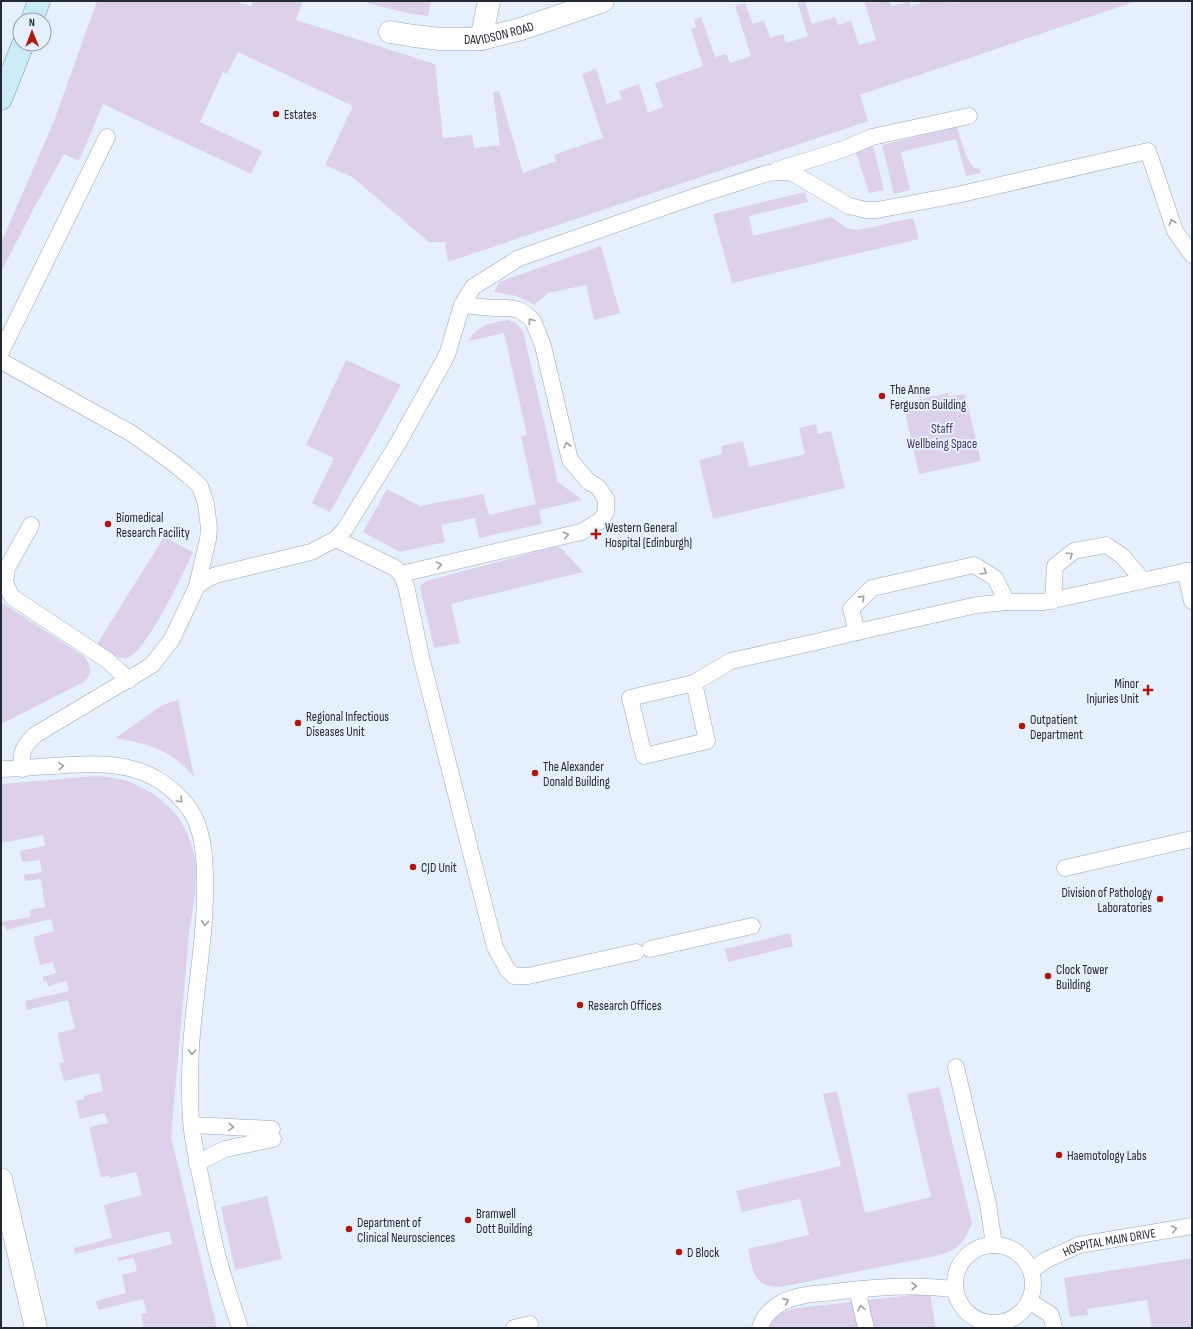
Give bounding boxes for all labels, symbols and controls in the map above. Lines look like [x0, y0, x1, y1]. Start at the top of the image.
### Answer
north arrow [12, 12, 52, 52]
text: N [29, 16, 35, 29]
street label: DAVIDSON ROAD [464, 18, 536, 48]
place label: Estates [284, 107, 317, 123]
marker: Estates [271, 109, 281, 119]
one-way arrow [1168, 218, 1177, 225]
one-way arrow [528, 318, 536, 325]
place label: The Anne Ferguson Building [890, 382, 966, 413]
marker: The Anne Ferguson Building [877, 391, 887, 401]
park label: Staff Wellbeing Space [907, 421, 977, 452]
one-way arrow [563, 442, 571, 448]
place label: Biomedical Research Facility [116, 510, 190, 541]
marker: Biomedical Research Facility [103, 519, 113, 529]
place label: Western General Hospital (Edinburgh) [605, 520, 692, 551]
marker: Western General Hospital (Edinburgh) [590, 528, 602, 540]
one-way arrow [563, 532, 569, 540]
one-way arrow [1065, 553, 1072, 560]
one-way arrow [436, 562, 443, 570]
one-way arrow [980, 567, 987, 574]
one-way arrow [857, 595, 865, 603]
place label: Minor Injuries Unit [1087, 676, 1139, 707]
marker: Minor Injuries Unit [1142, 684, 1154, 696]
place label: Regional Infectious Diseases Unit [306, 709, 389, 740]
place label: Outpatient Department [1030, 712, 1083, 743]
marker: Regional Infectious Diseases Unit [293, 718, 303, 728]
marker: Outpatient Department [1017, 721, 1027, 731]
place label: The Alexander Donald Building [543, 759, 610, 790]
one-way arrow [58, 762, 64, 770]
marker: The Alexander Donald Building [530, 768, 540, 778]
one-way arrow [175, 795, 183, 803]
place label: CJD Unit [421, 860, 457, 876]
marker: CJD Unit [408, 862, 418, 872]
place label: Division of Pathology Laboratories [1061, 885, 1152, 916]
marker: Division of Pathology Laboratories [1155, 894, 1165, 904]
one-way arrow [200, 920, 209, 926]
place label: Clock Tower Building [1056, 962, 1109, 993]
marker: Clock Tower Building [1043, 971, 1053, 981]
place label: Research Offices [588, 998, 662, 1014]
marker: Research Offices [575, 1000, 585, 1010]
one-way arrow [187, 1049, 196, 1055]
one-way arrow [228, 1123, 234, 1131]
place label: Haemotology Labs [1067, 1148, 1147, 1164]
marker: Haemotology Labs [1054, 1150, 1064, 1160]
place label: Bramwell Dott Building [476, 1206, 532, 1237]
place label: Department of Clinical Neurosciences [357, 1215, 456, 1246]
marker: Bramwell Dott Building [463, 1215, 473, 1225]
marker: Department of Clinical Neurosciences [344, 1224, 354, 1234]
street label: HOSPITAL MAIN DRIVE [1060, 1225, 1157, 1260]
one-way arrow [1171, 1225, 1177, 1234]
place label: D Block [687, 1245, 719, 1261]
marker: D Block [674, 1247, 684, 1257]
one-way arrow [911, 1282, 917, 1290]
one-way arrow [781, 1298, 789, 1306]
one-way arrow [857, 1305, 866, 1312]

